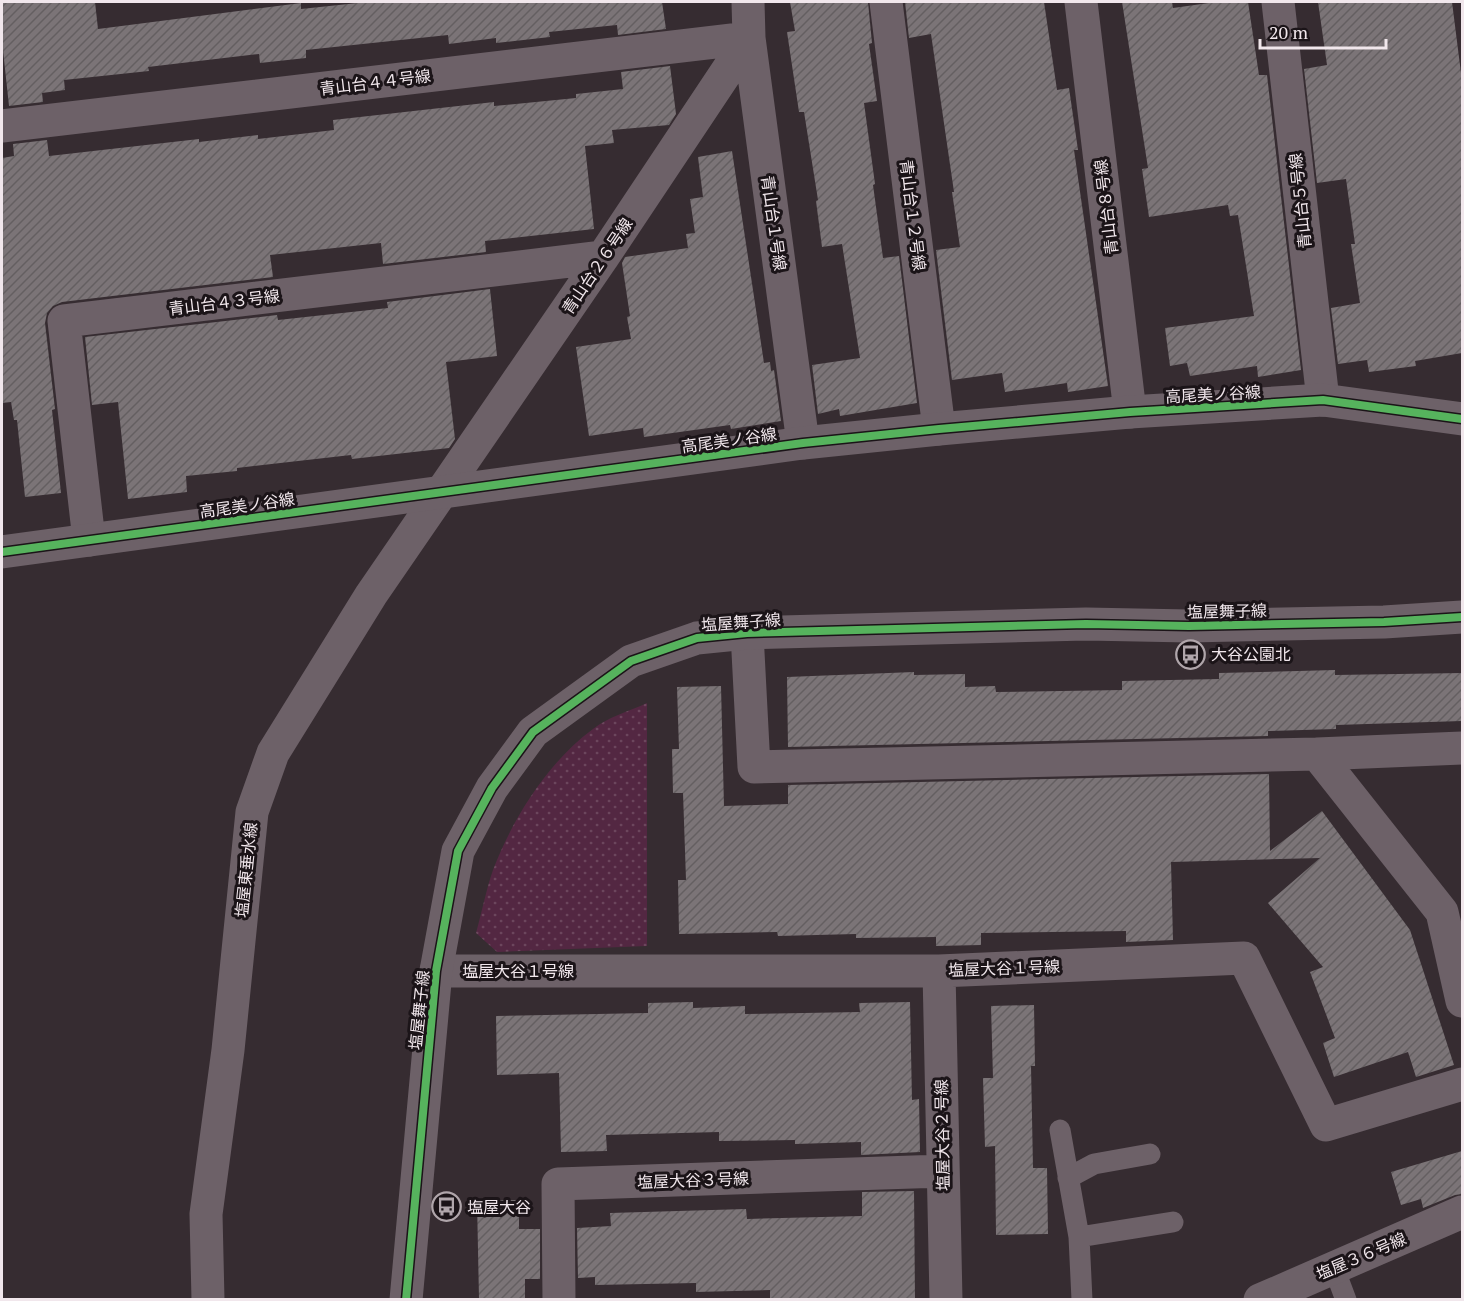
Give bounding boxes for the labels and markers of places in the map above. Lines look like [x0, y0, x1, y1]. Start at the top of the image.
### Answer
bus stop icon: 大谷公園北 [1174, 638, 1206, 670]
place label: 大谷公園北 [1211, 643, 1291, 665]
bus stop icon: 塩屋大谷 [430, 1191, 462, 1223]
place label: 塩屋大谷 [467, 1196, 531, 1218]

